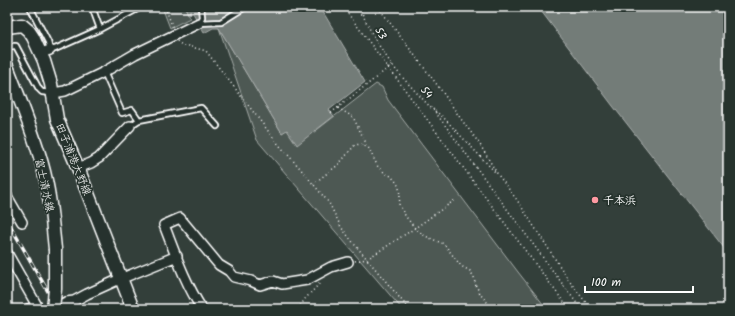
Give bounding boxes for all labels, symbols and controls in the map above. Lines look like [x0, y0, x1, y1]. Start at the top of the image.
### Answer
street label: 53 [369, 24, 391, 43]
street label: 54 [416, 82, 437, 103]
street label: 田子浦港大野線 [50, 120, 96, 198]
street label: 富士清水線 [30, 156, 59, 214]
place label: 千本浜 [603, 192, 636, 210]
marker: 千本浜 [590, 195, 600, 205]
scale bar [585, 268, 693, 294]
text: 100 m [591, 273, 622, 292]

